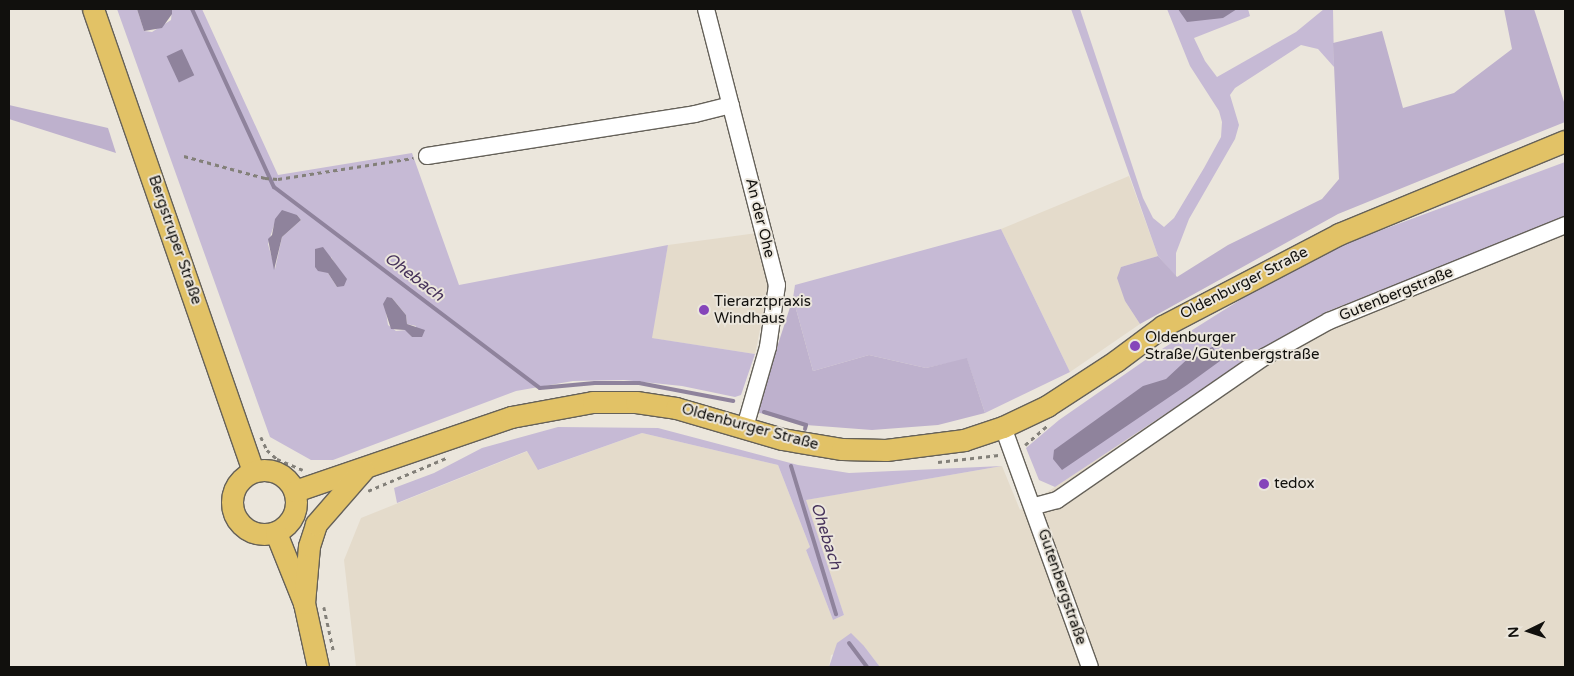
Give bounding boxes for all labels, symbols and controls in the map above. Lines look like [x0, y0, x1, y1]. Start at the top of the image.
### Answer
street label: Bergstruper Straße [144, 173, 206, 307]
street label: An der Ohe [741, 176, 779, 260]
street label: Oldenburger Straße [1177, 243, 1311, 323]
water label: Ohebach [381, 249, 447, 305]
street label: Gutenbergstraße [1336, 263, 1456, 325]
place label: Tierarztpraxis Windhaus [714, 292, 811, 327]
marker: Tierarztpraxis Windhaus [698, 304, 710, 316]
place label: Oldenburger Straße/Gutenbergstraße [1145, 328, 1319, 363]
marker: Oldenburger Straße/Gutenbergstraße [1129, 340, 1141, 352]
street label: Oldenburger Straße [680, 400, 820, 454]
place label: tedox [1274, 475, 1315, 493]
marker: tedox [1258, 478, 1270, 490]
water label: Ohebach [807, 500, 845, 572]
street label: Gutenbergstraße [1034, 527, 1090, 647]
north arrow [1504, 606, 1554, 656]
text: N [1505, 626, 1522, 638]

